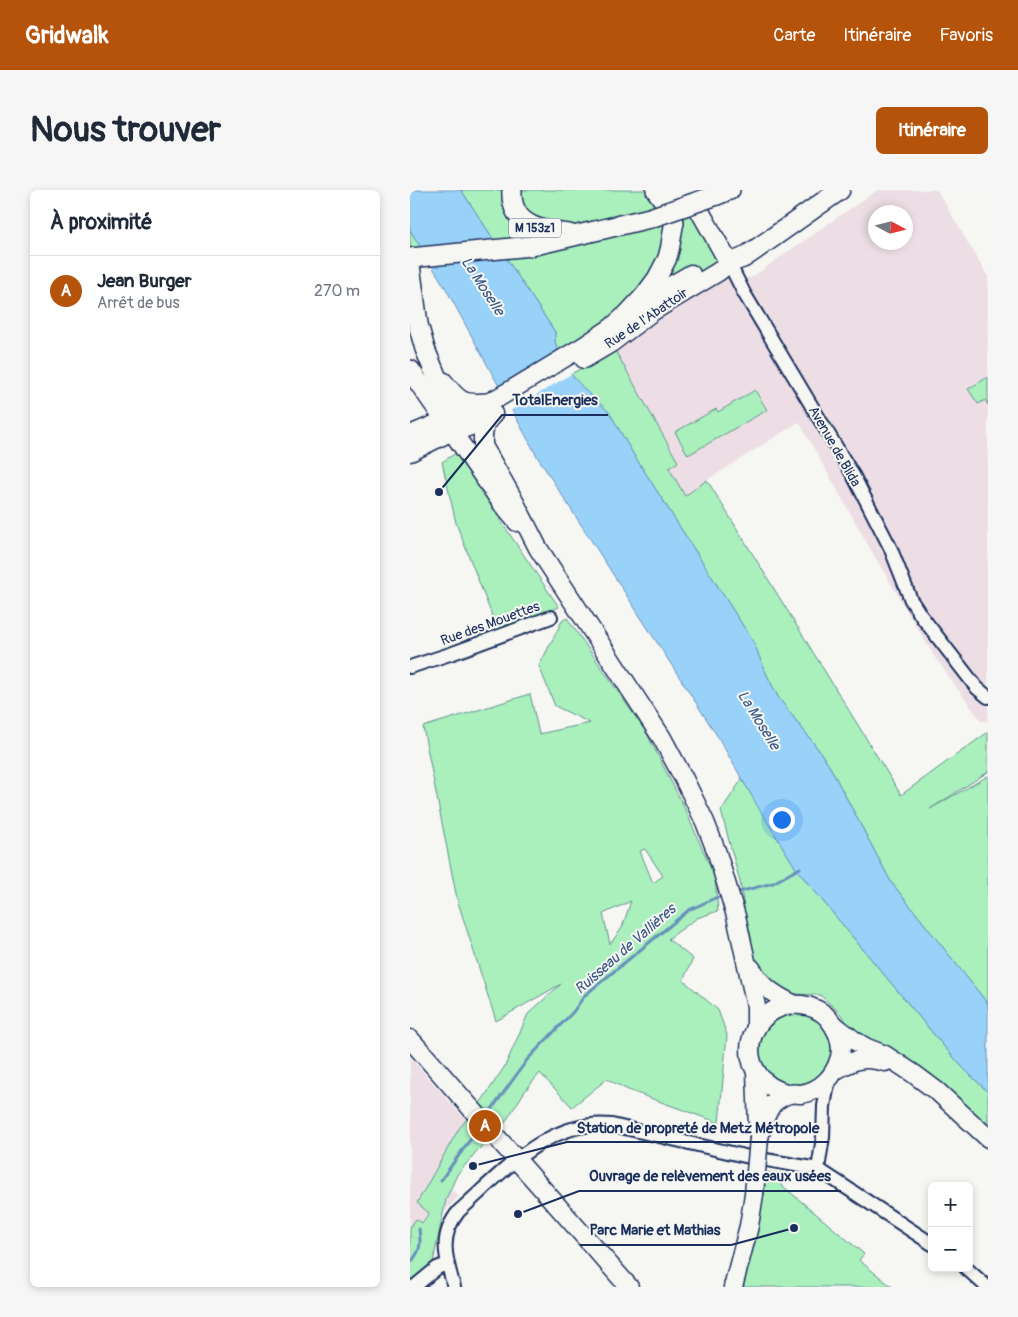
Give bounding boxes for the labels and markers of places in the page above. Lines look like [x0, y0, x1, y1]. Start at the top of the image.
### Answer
callout: TotalEnergies [502, 385, 608, 415]
pin: A [469, 1107, 501, 1145]
callout: Station de propreté de Metz Métropole [567, 1112, 829, 1142]
callout: Ouvrage de relèvement des eaux usées [579, 1161, 841, 1191]
callout: Parc Marie et Mathias [580, 1215, 731, 1245]

